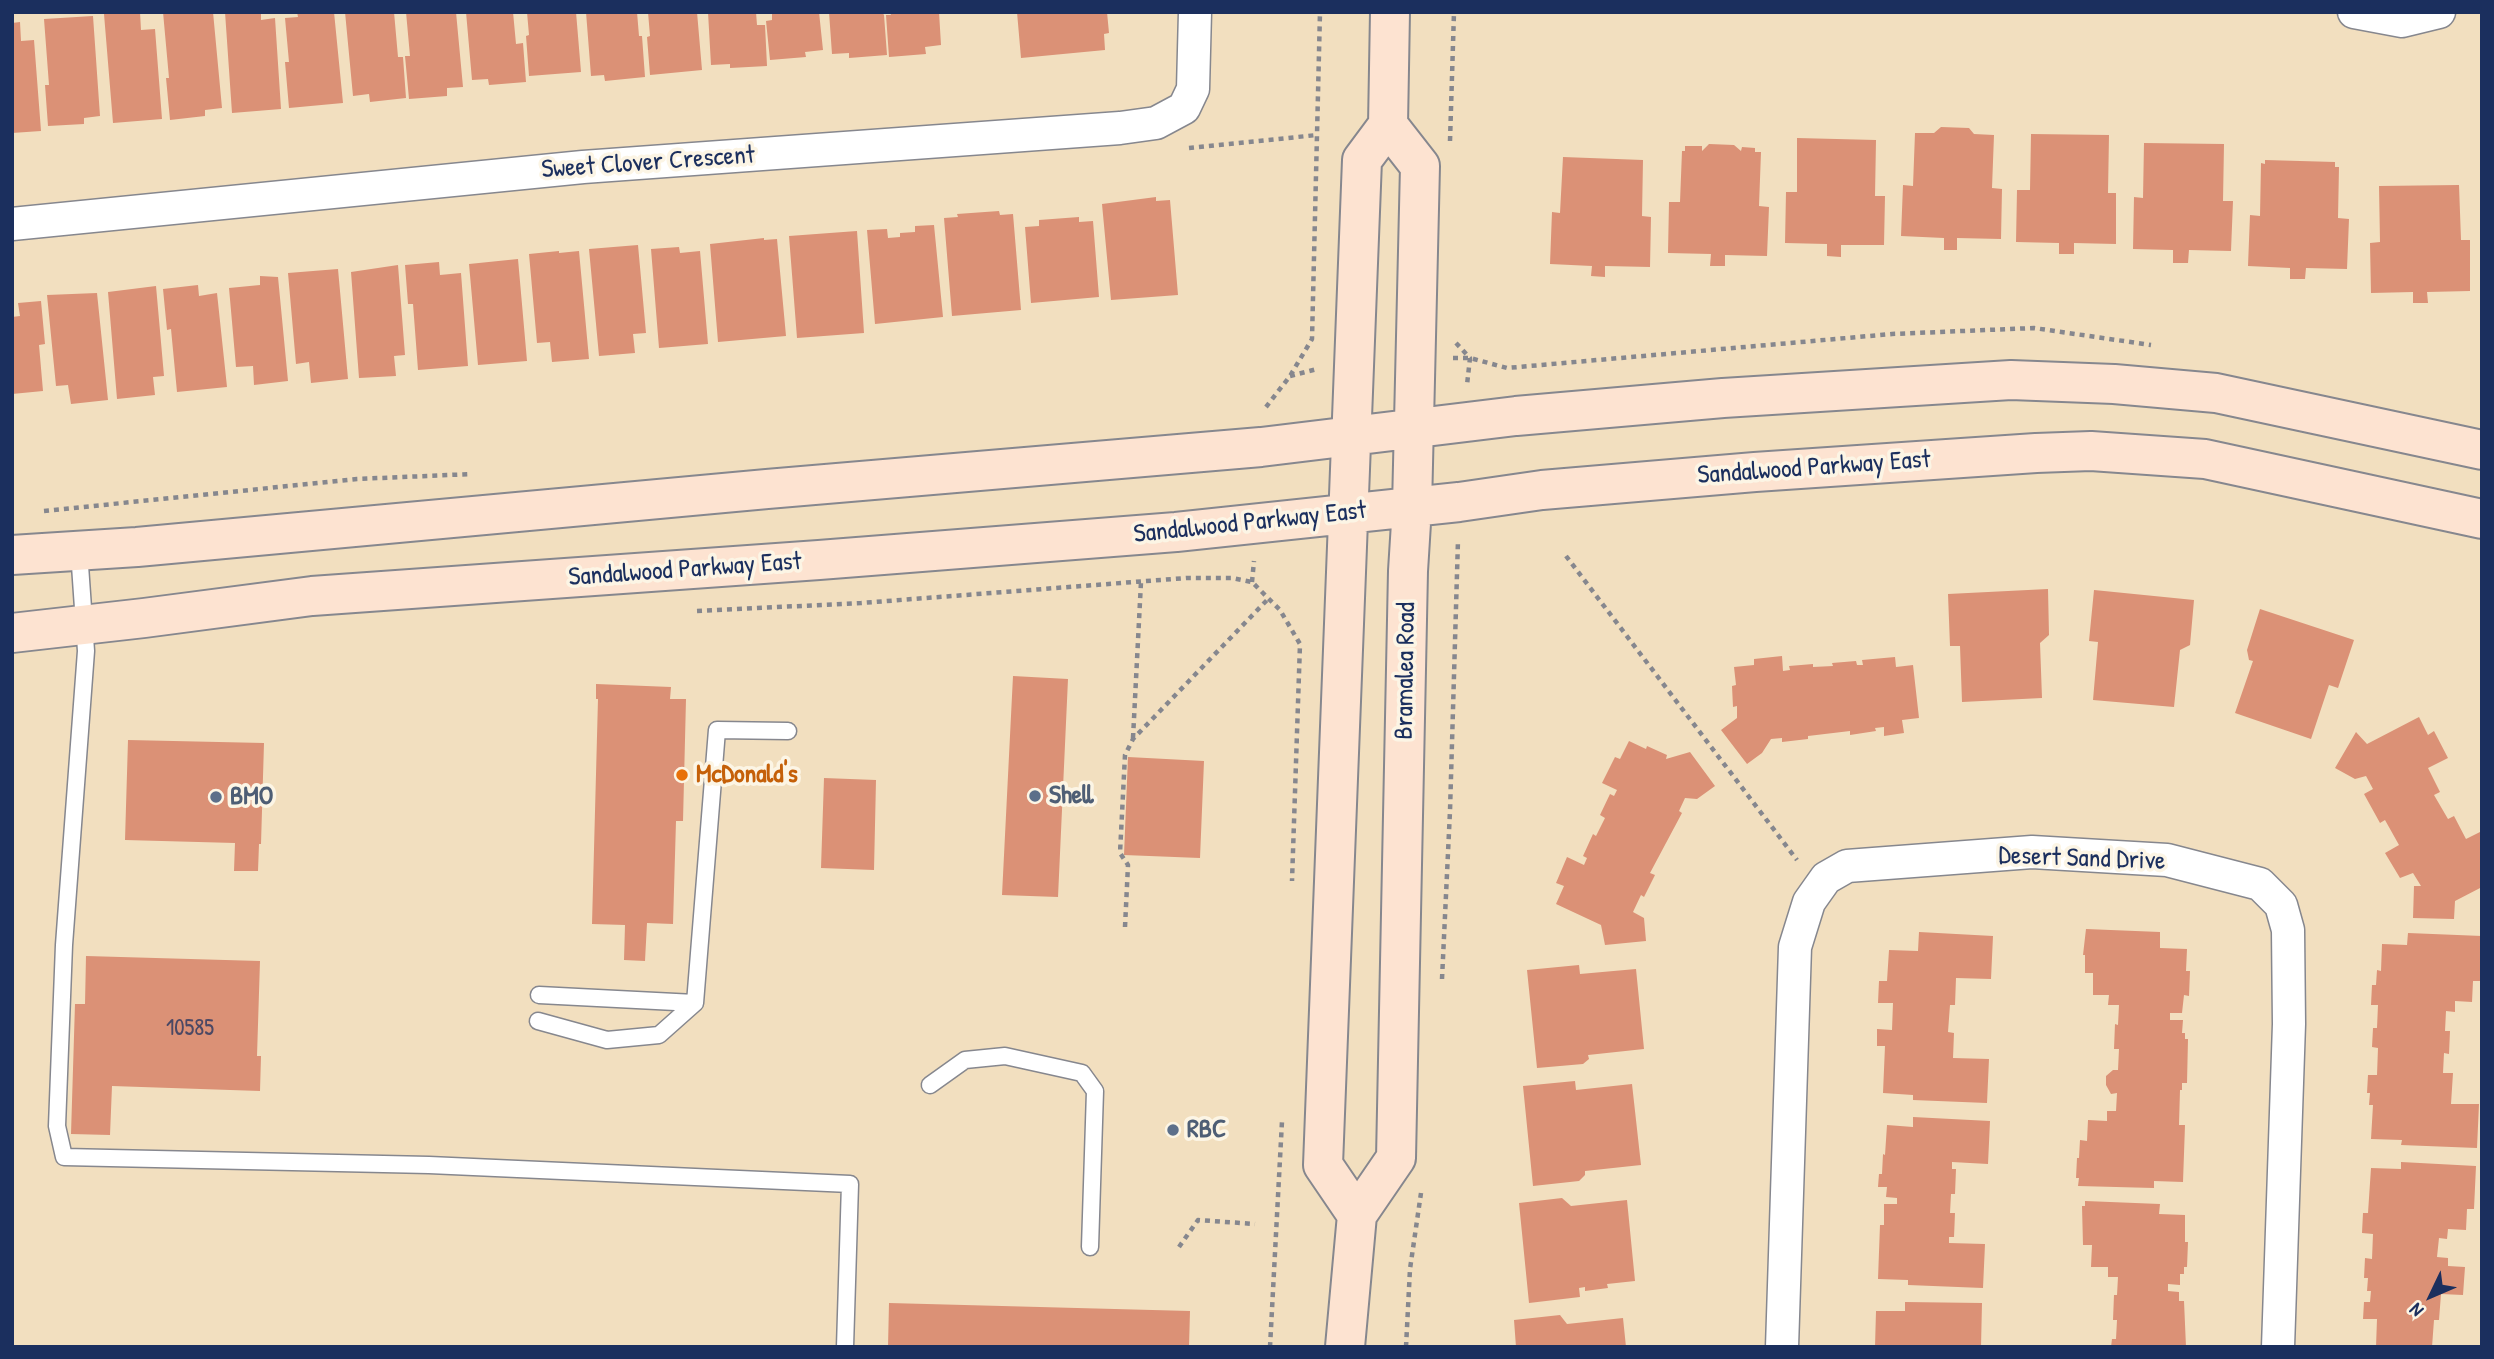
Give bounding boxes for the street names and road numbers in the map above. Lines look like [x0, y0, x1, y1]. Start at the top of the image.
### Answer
street label: Sweet Clover Crescent [540, 140, 756, 186]
street label: Sandalwood Parkway East [1696, 444, 1932, 492]
street label: Sandalwood Parkway East [1132, 495, 1368, 551]
street label: Sandalwood Parkway East [567, 546, 803, 594]
street label: Bramalea Road [1389, 602, 1423, 740]
street label: Desert Sand Drive [1998, 840, 2166, 878]

